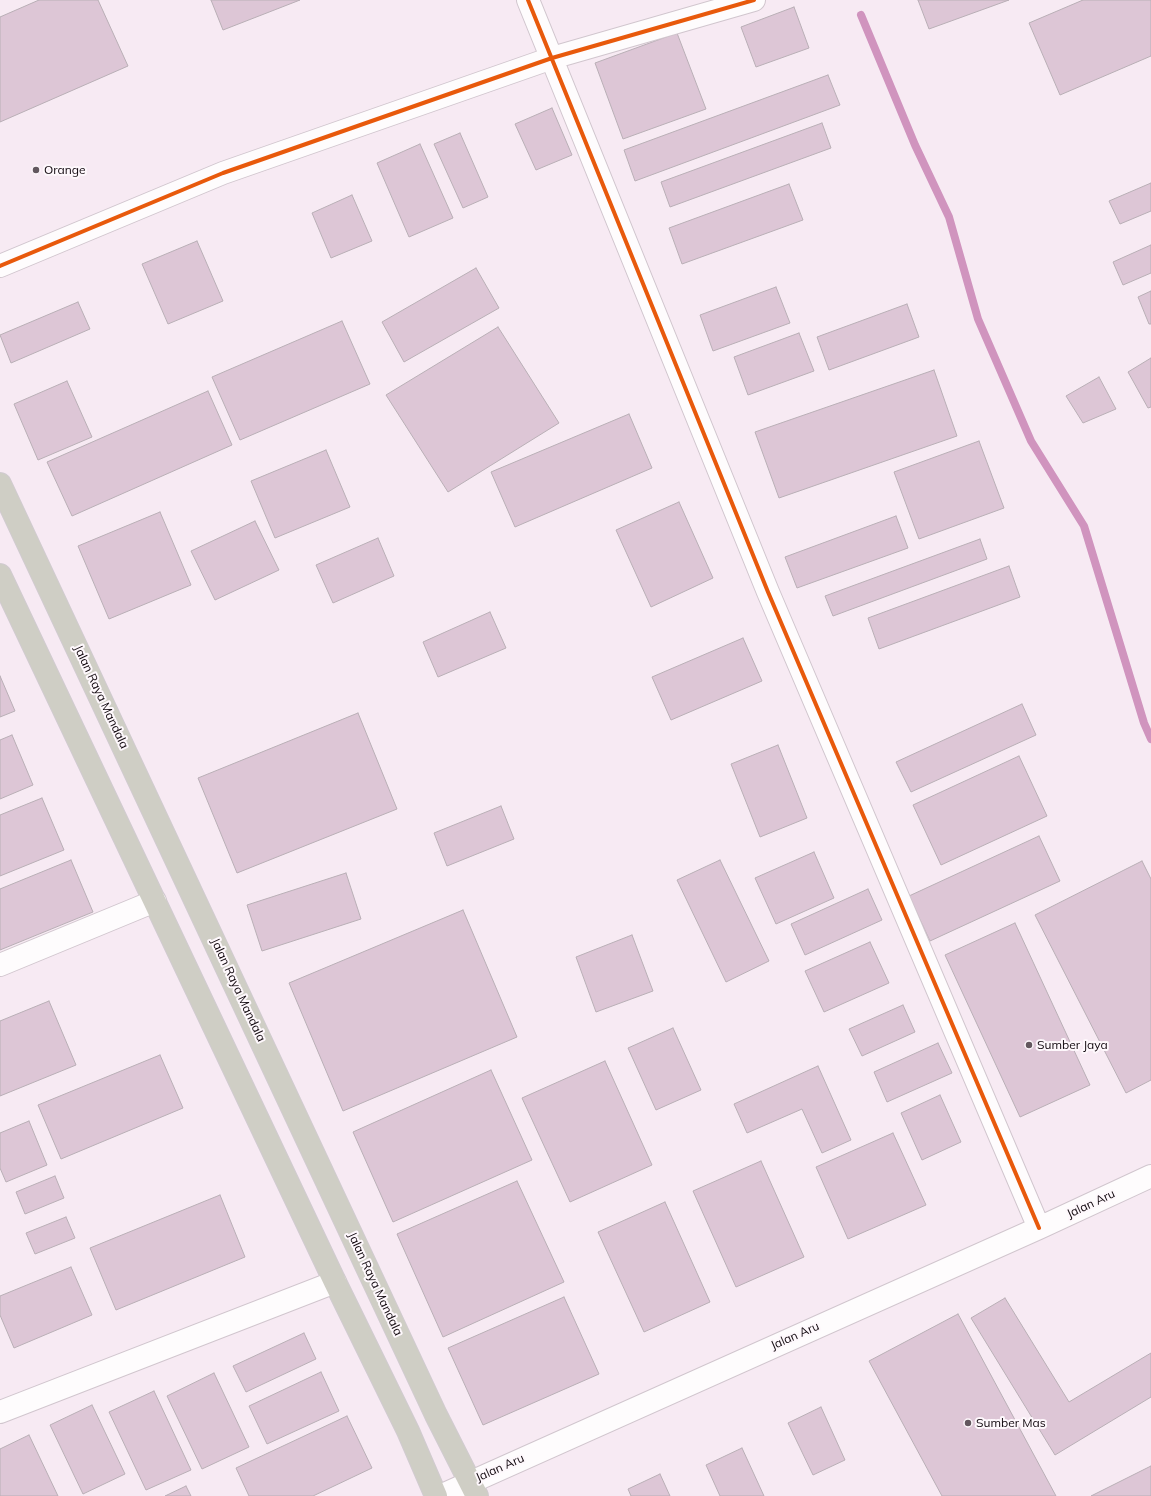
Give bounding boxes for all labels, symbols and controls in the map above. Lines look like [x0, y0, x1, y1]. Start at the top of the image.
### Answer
place label: Orange [44, 163, 86, 177]
marker: Orange [31, 165, 41, 175]
street label: Jalan Raya Mandala [71, 643, 131, 751]
street label: Jalan Raya Mandala [208, 936, 268, 1044]
place label: Sumber Jaya [1037, 1038, 1108, 1052]
marker: Sumber Jaya [1024, 1040, 1034, 1050]
street label: Jalan Aru [1065, 1187, 1117, 1221]
street label: Jalan Raya Mandala [345, 1230, 405, 1338]
street label: Jalan Aru [769, 1319, 821, 1353]
place label: Sumber Mas [976, 1416, 1046, 1430]
marker: Sumber Mas [963, 1418, 973, 1428]
street label: Jalan Aru [474, 1451, 526, 1485]

